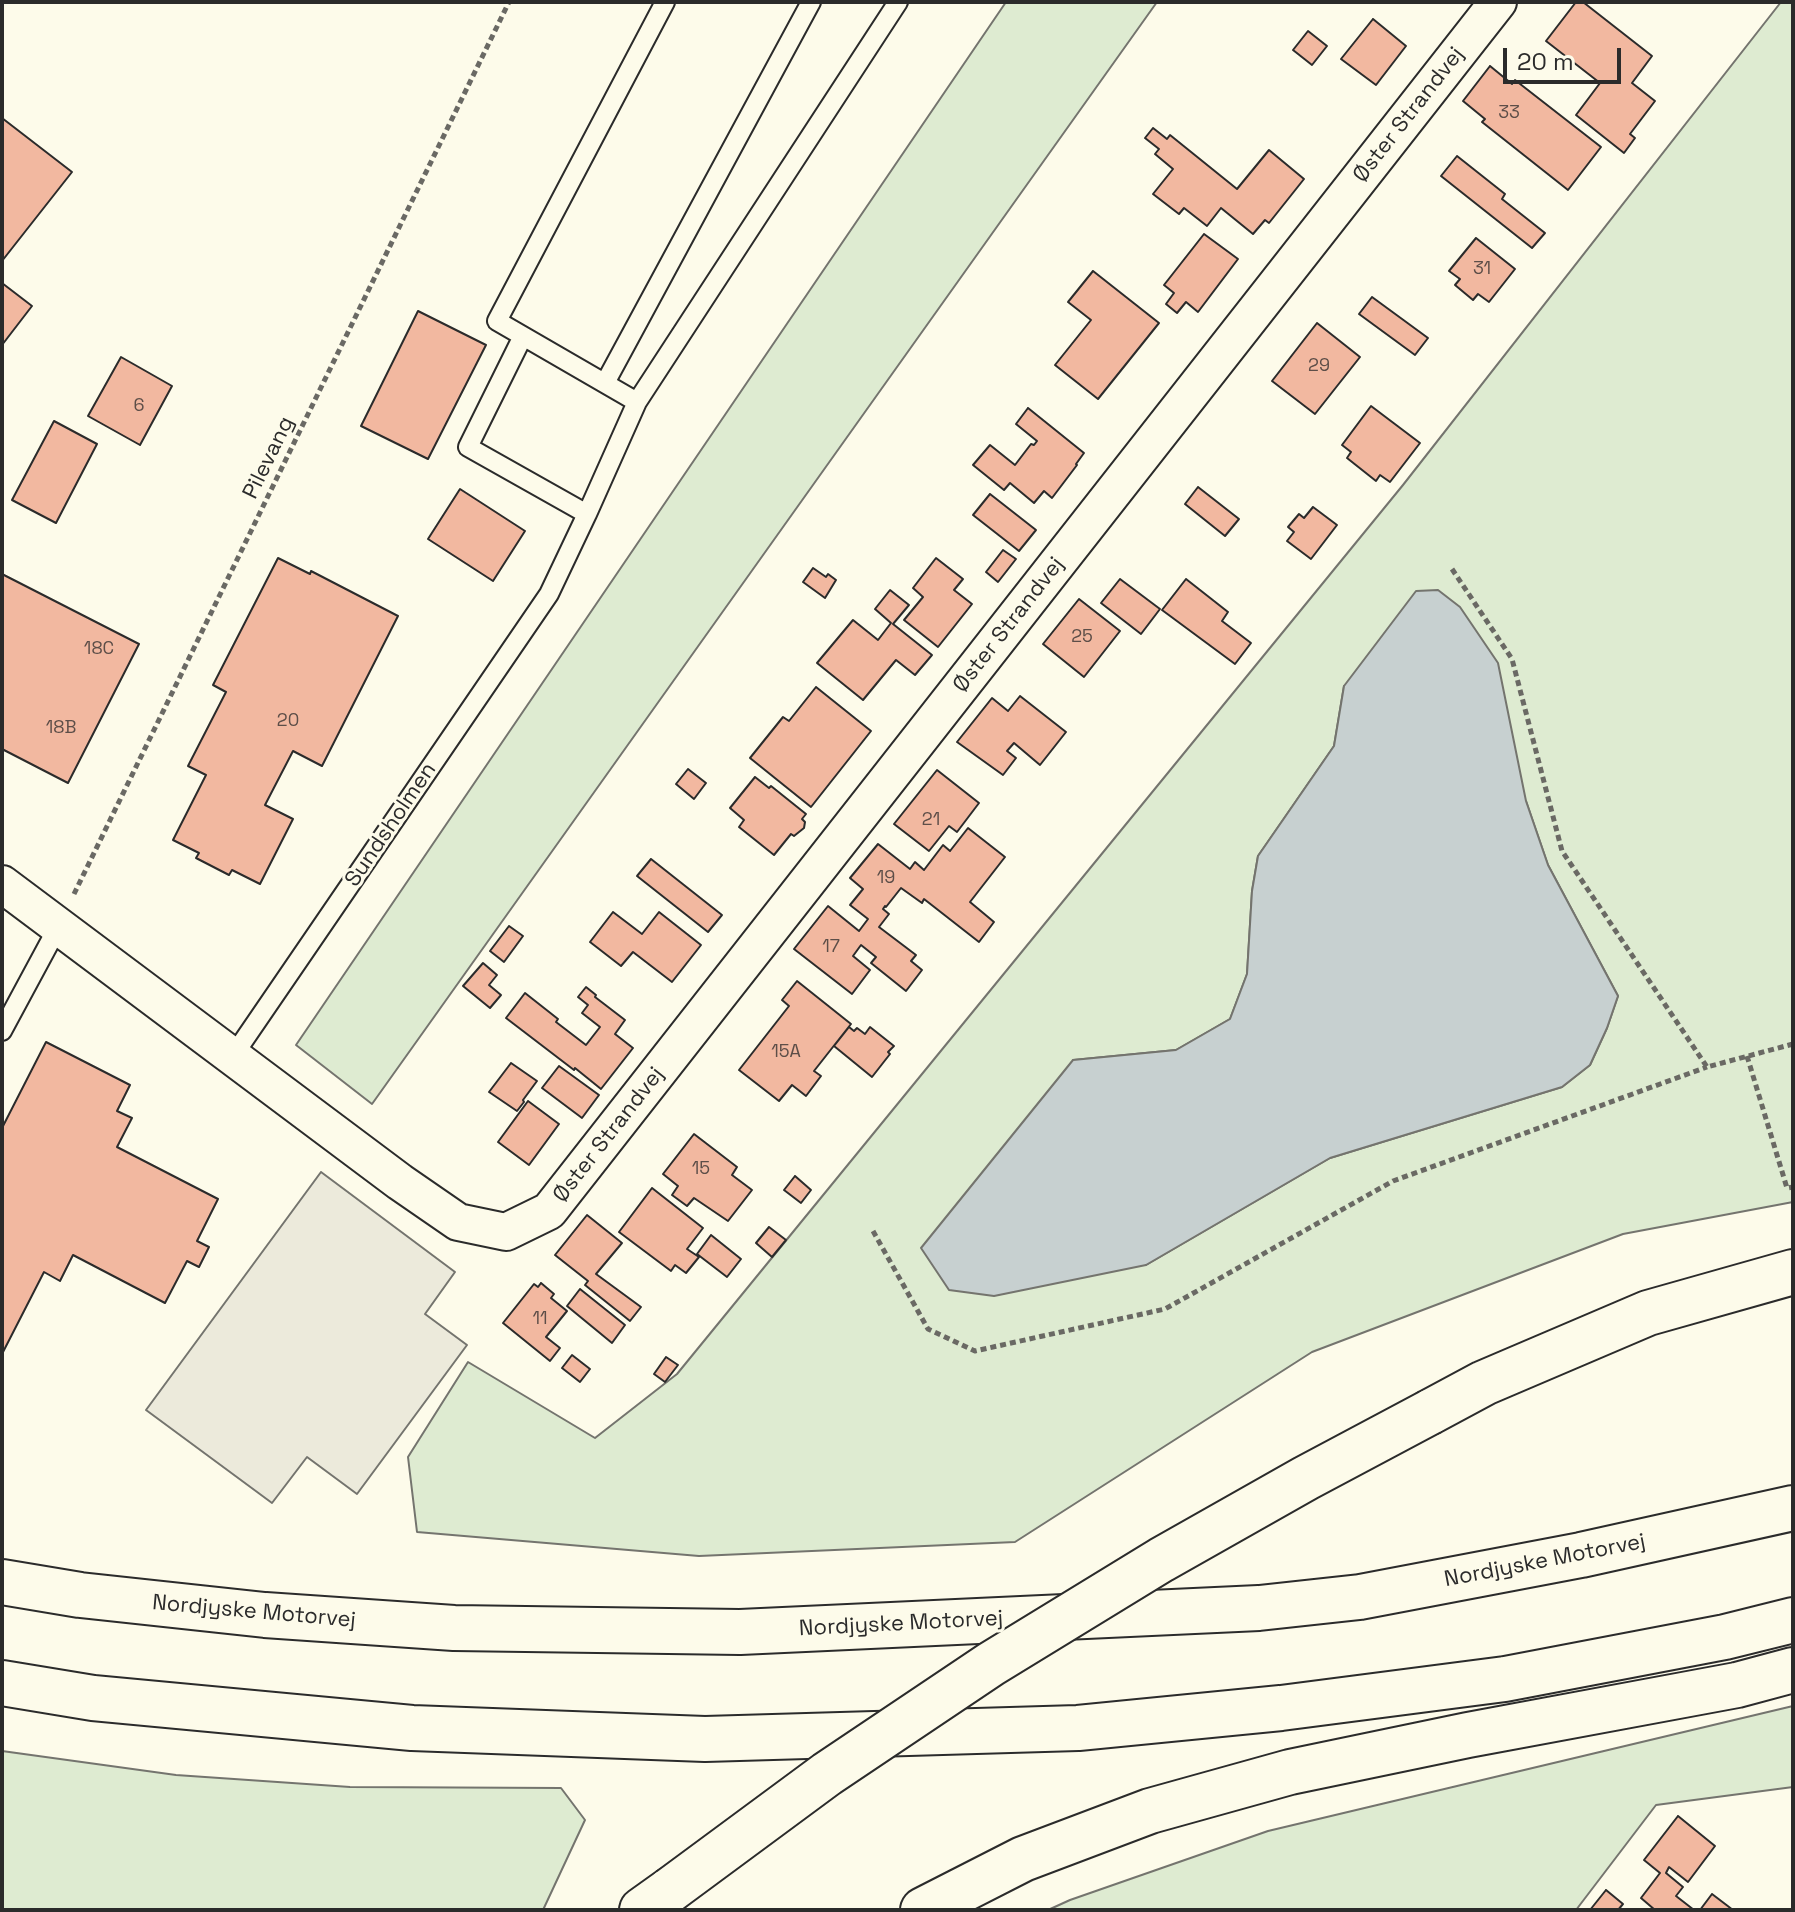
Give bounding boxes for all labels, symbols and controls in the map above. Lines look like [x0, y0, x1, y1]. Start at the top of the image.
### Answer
scale bar [1507, 32, 1625, 82]
street label: Øster Strandvej [1348, 42, 1470, 188]
text: 20 m [1517, 46, 1574, 77]
house number: 33 [1498, 102, 1520, 124]
house number: 31 [1473, 258, 1491, 280]
house number: 29 [1308, 355, 1330, 377]
house number: 6 [133, 395, 145, 417]
street label: Pilevang [238, 413, 300, 503]
street label: Øster Strandvej [948, 552, 1070, 698]
house number: 25 [1071, 626, 1093, 648]
house number: 18C [84, 638, 114, 660]
house number: 20 [277, 710, 299, 732]
house number: 18B [46, 717, 76, 739]
street label: Sundsholmen [340, 758, 442, 892]
house number: 21 [922, 809, 940, 831]
house number: 19 [877, 867, 895, 889]
house number: 17 [822, 936, 840, 958]
house number: 15A [771, 1041, 801, 1063]
street label: Øster Strandvej [548, 1062, 670, 1208]
house number: 15 [692, 1158, 710, 1180]
house number: 11 [532, 1308, 548, 1330]
street label: Nordjyske Motorvej [1442, 1529, 1648, 1593]
street label: Nordjyske Motorvej [151, 1590, 357, 1634]
street label: Nordjyske Motorvej [798, 1605, 1004, 1643]

